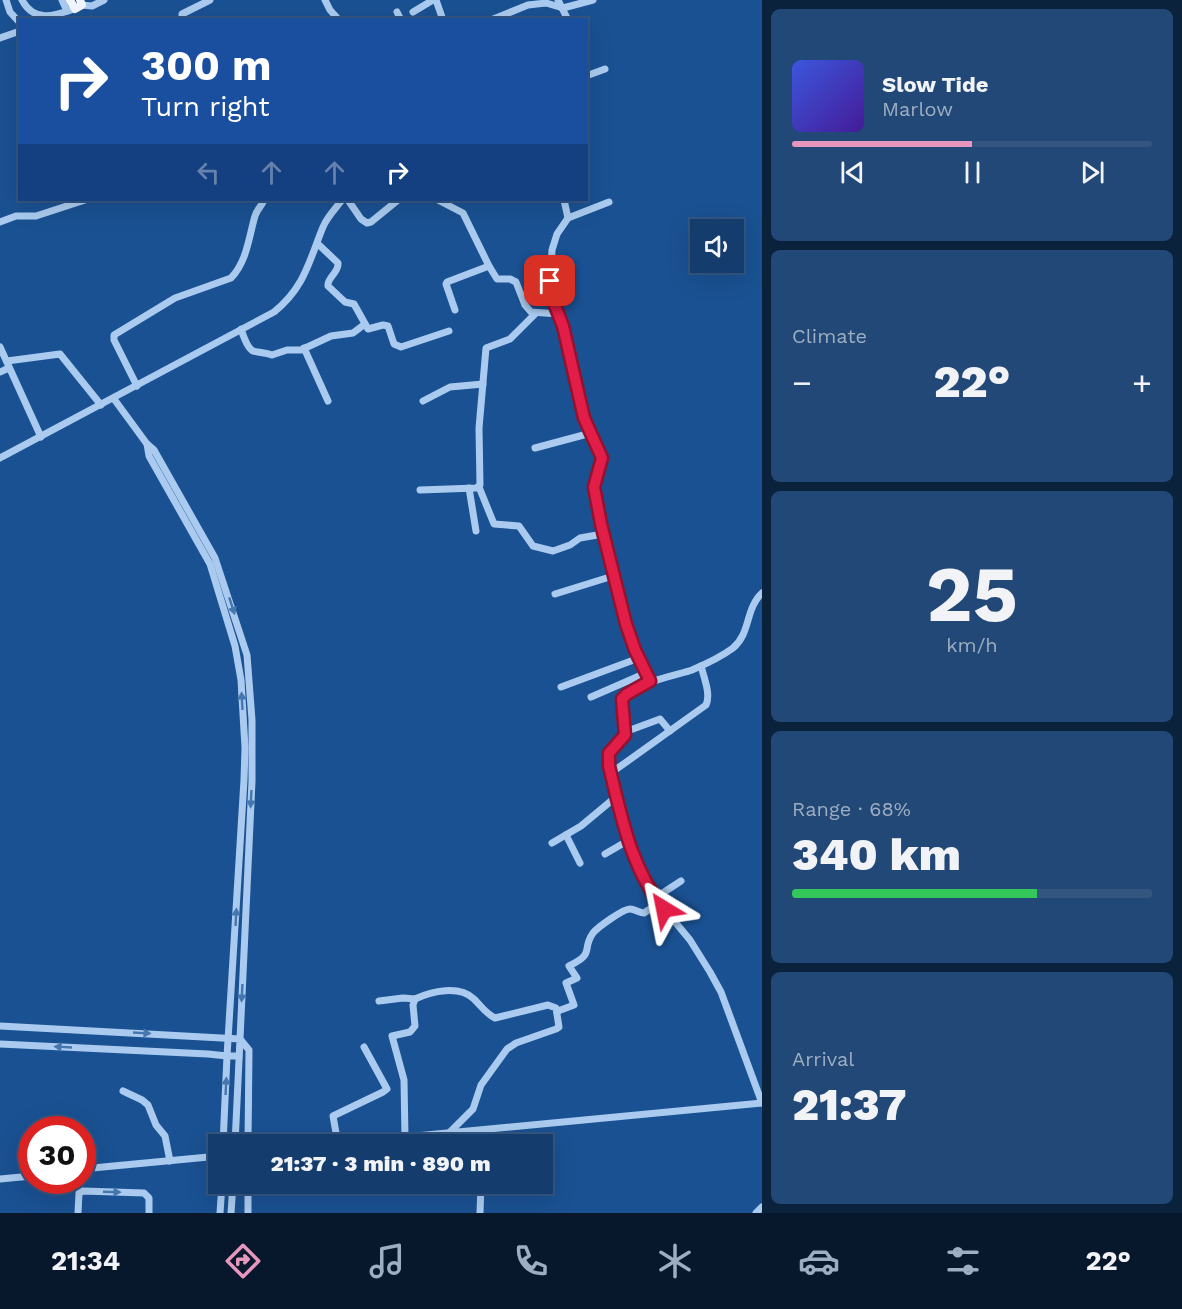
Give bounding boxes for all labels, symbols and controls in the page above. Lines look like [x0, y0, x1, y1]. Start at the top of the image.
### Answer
text: 300 m [141, 41, 272, 90]
icon: right [42, 42, 120, 120]
text: Slow Tide [882, 72, 989, 97]
text: Turn right [141, 91, 270, 123]
text: Marlow [882, 97, 953, 121]
icon: left [192, 156, 225, 189]
icon: ahead [255, 156, 288, 189]
icon: ahead [318, 156, 351, 189]
icon: right [381, 156, 414, 189]
icon: previous [836, 156, 869, 189]
icon: pause [956, 156, 989, 189]
icon: next [1076, 156, 1109, 189]
map controls [690, 219, 744, 273]
button: sound [690, 219, 744, 273]
pin [524, 255, 575, 306]
icon: arrive [533, 264, 566, 297]
text: Climate [792, 324, 867, 348]
text: 22° [934, 355, 1010, 408]
text: − [792, 363, 812, 402]
text: + [1132, 363, 1152, 402]
text: 25 [926, 548, 1018, 640]
one-way arrow [228, 597, 237, 615]
text: km/h [946, 633, 998, 657]
one-way arrow [237, 692, 247, 711]
one-way arrow [247, 789, 256, 808]
text: Range · 68% [792, 797, 911, 821]
text: 340 km [792, 828, 961, 881]
position arrow [632, 877, 696, 941]
one-way arrow [231, 907, 240, 926]
one-way arrow [238, 984, 247, 1003]
one-way arrow [133, 1029, 152, 1038]
one-way arrow [53, 1042, 72, 1051]
text: Arrival [792, 1047, 854, 1071]
one-way arrow [222, 1077, 231, 1096]
text: 21:37 [792, 1078, 907, 1131]
speed limit sign: 30 [18, 1116, 96, 1194]
text: 21:37 · 3 min · 890 m [270, 1151, 491, 1176]
one-way arrow [103, 1187, 122, 1197]
icon: directions [222, 1240, 264, 1282]
icon: music [366, 1240, 408, 1282]
icon: phone [510, 1240, 552, 1282]
icon: climate [654, 1240, 696, 1282]
icon: car [798, 1240, 840, 1282]
icon: filters [942, 1240, 984, 1282]
text: 21:34 [51, 1245, 120, 1277]
text: 22° [1085, 1245, 1131, 1277]

